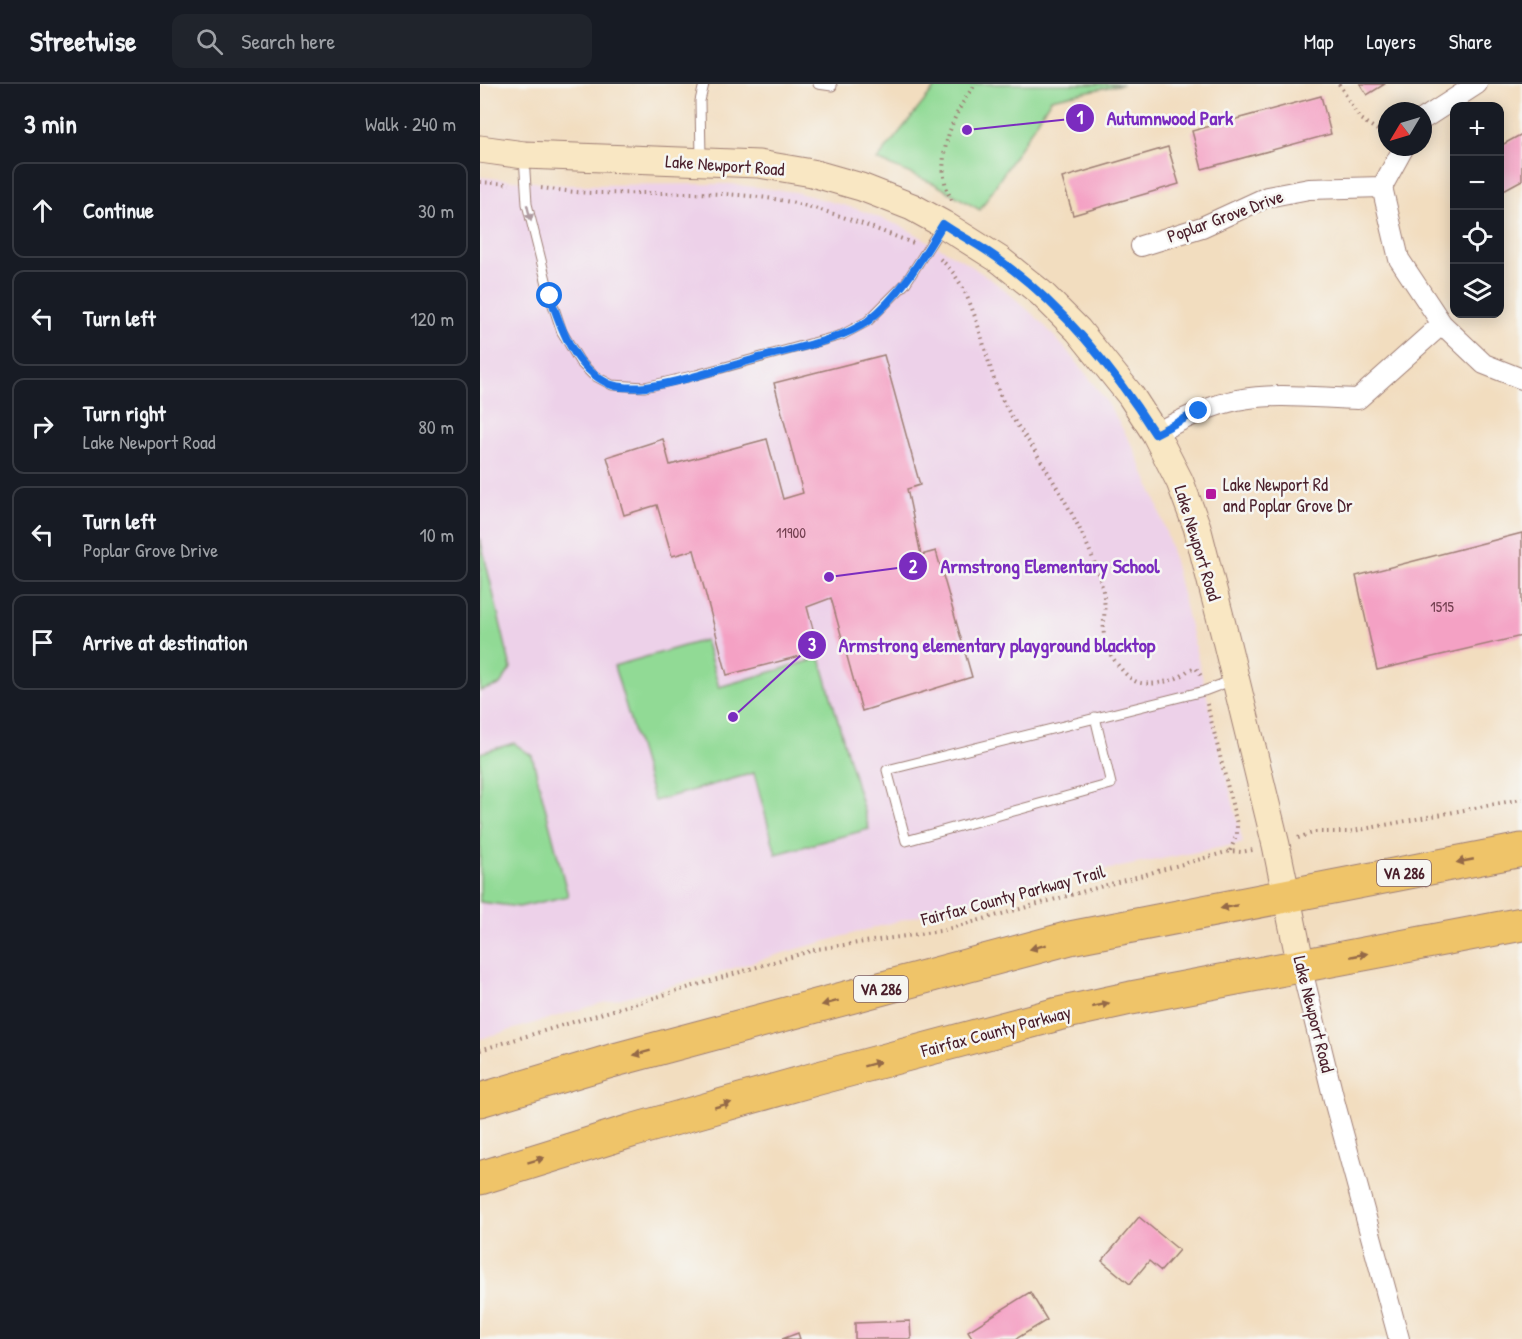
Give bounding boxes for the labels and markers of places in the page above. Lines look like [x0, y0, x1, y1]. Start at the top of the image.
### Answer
callout: Autumnwood Park [1065, 99, 1245, 137]
place label: Lake Newport Rd and Poplar Grove Dr [1223, 472, 1353, 518]
marker: Lake Newport Rd and Poplar Grove Dr [1204, 487, 1218, 501]
callout: Armstrong Elementary School [898, 547, 1171, 585]
callout: Armstrong elementary playground blacktop [797, 626, 1167, 664]

